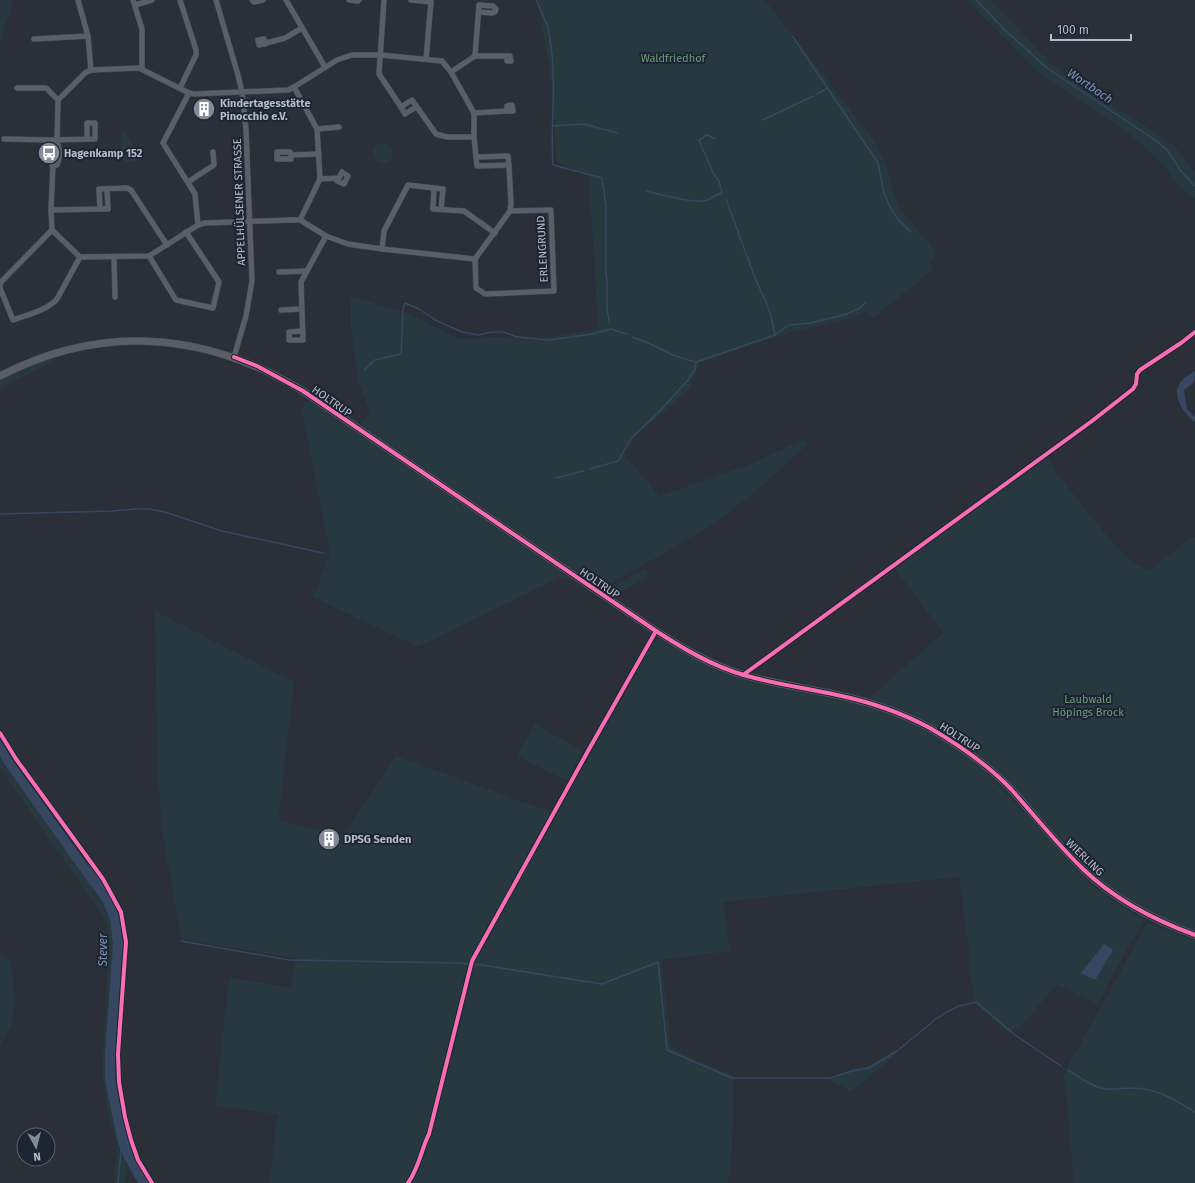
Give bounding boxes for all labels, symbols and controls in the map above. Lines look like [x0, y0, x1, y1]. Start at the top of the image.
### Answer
scale bar [1051, 16, 1131, 42]
text: 100 m [1057, 23, 1089, 37]
park label: Waldfriedhof [641, 52, 707, 65]
water label: Wortbach [1065, 66, 1115, 106]
building icon: Kindertagesstätte Pinocchio e.V. [191, 96, 217, 122]
place label: Kindertagesstätte Pinocchio e.V. [220, 97, 310, 123]
street label: APPELHÜLSENER STRASSE [230, 138, 248, 266]
bus stop icon: Hagenkamp 152 [36, 140, 62, 166]
place label: Hagenkamp 152 [64, 147, 143, 160]
street label: ERLENGRUND [534, 215, 551, 283]
street label: HOLTRUP [309, 383, 355, 420]
street label: HOLTRUP [577, 565, 623, 602]
park label: Laubwald Höpings Brock [1052, 693, 1124, 719]
street label: HOLTRUP [937, 720, 983, 756]
building icon: DPSG Senden [316, 826, 342, 852]
place label: DPSG Senden [344, 833, 411, 846]
street label: WIERLING [1063, 836, 1106, 879]
water label: Stever [96, 933, 110, 968]
north arrow [16, 1127, 56, 1167]
text: N [33, 1150, 42, 1163]

